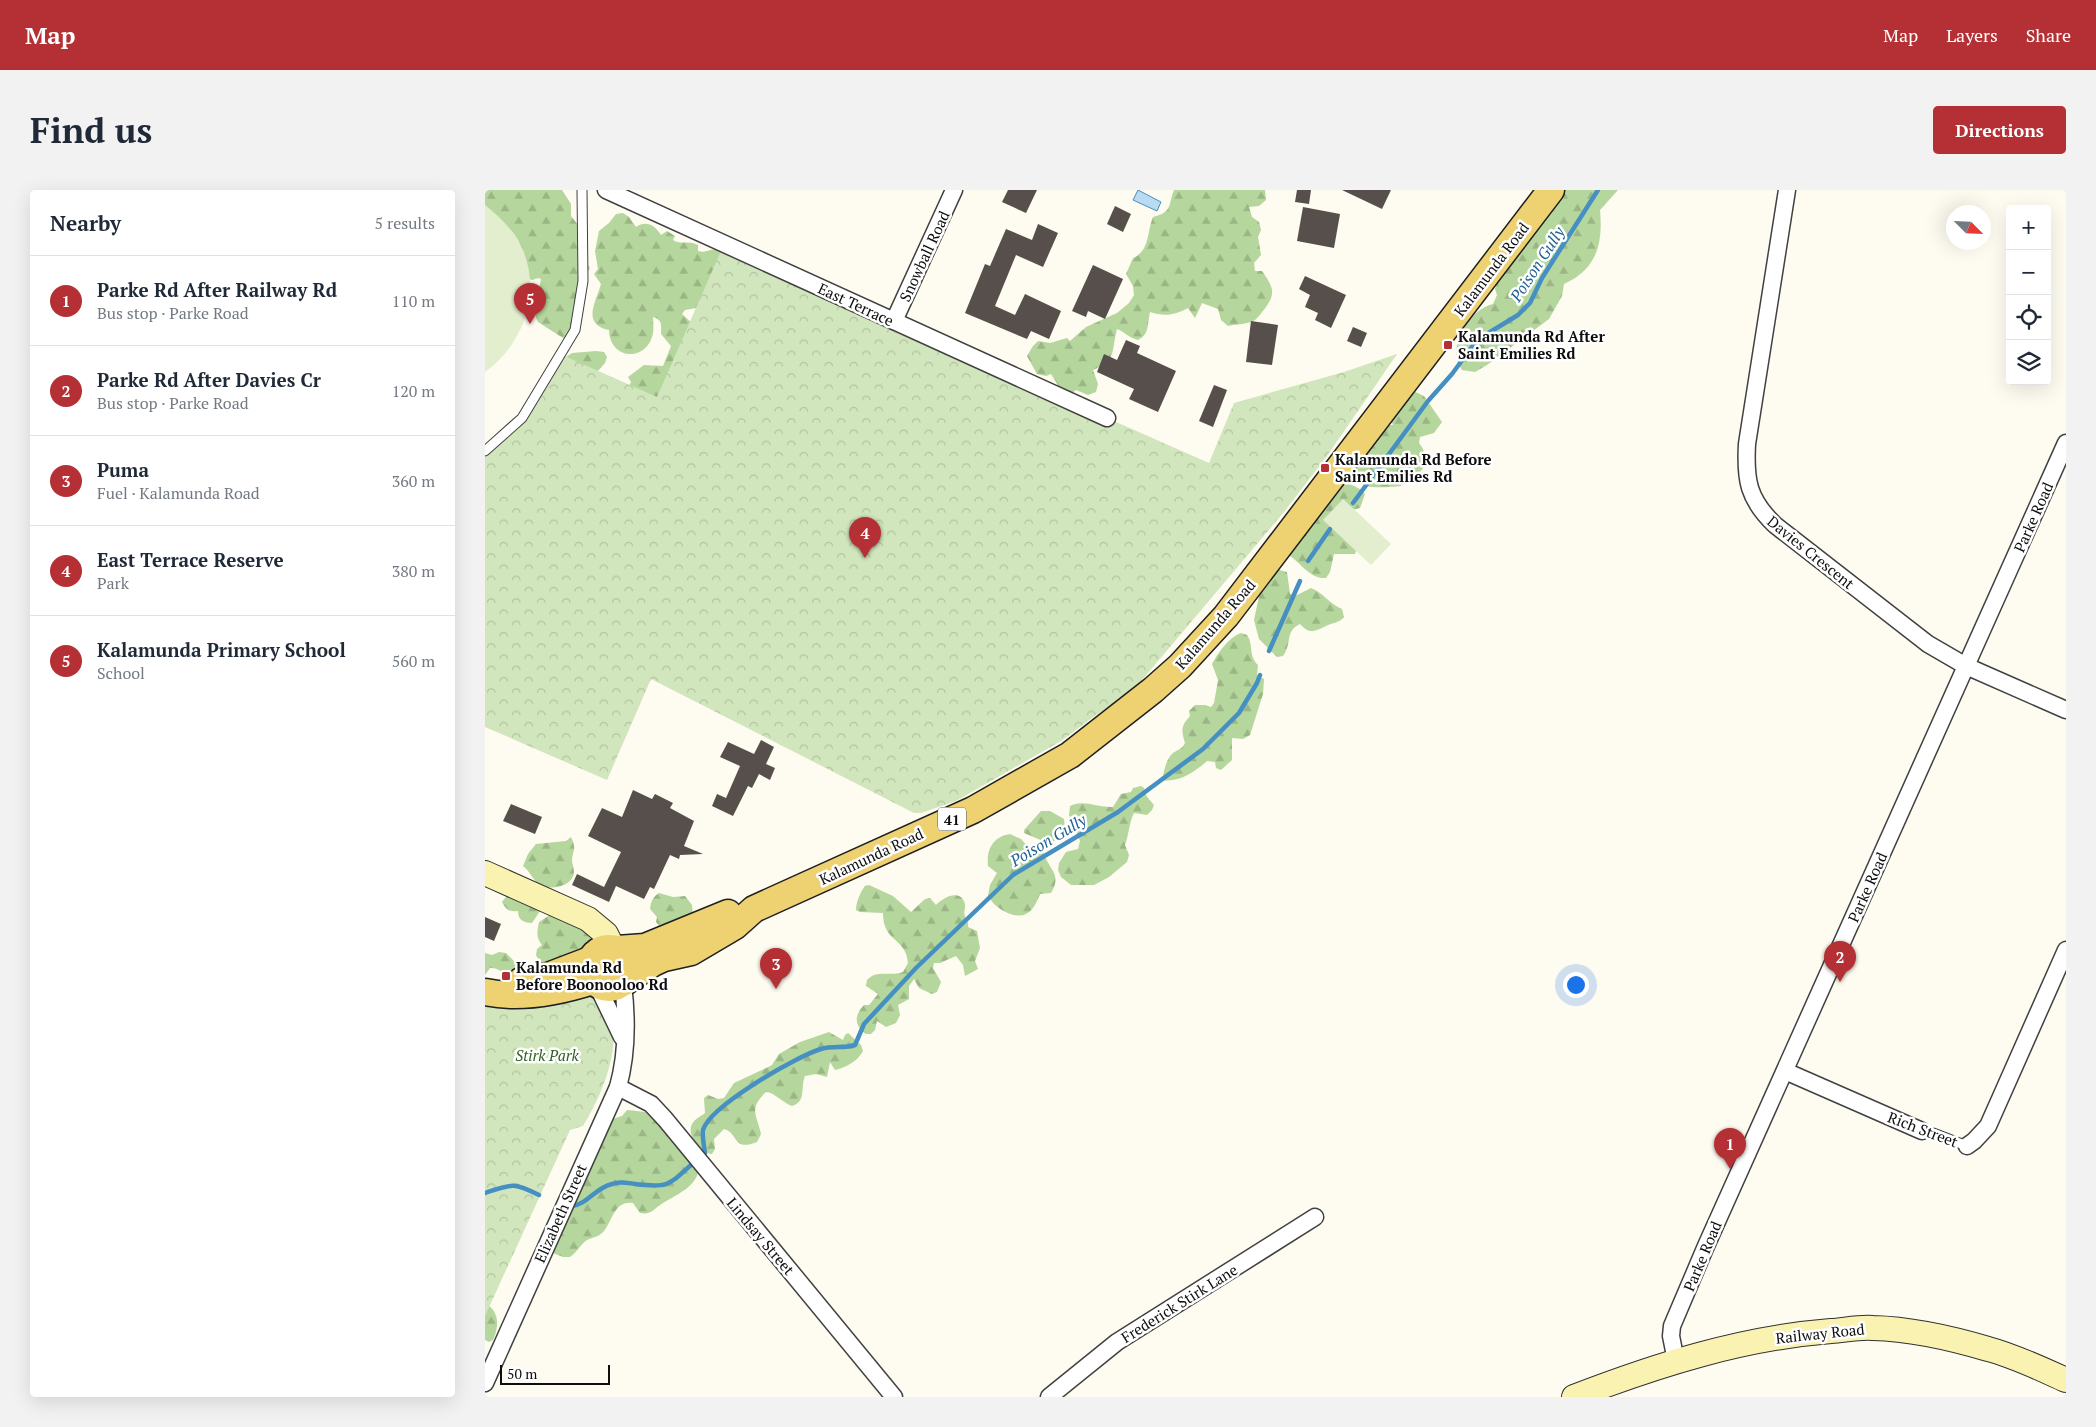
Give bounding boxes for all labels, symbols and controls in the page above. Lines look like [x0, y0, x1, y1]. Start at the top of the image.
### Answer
text: Map [25, 19, 75, 51]
text: Map [1883, 23, 1918, 47]
text: Layers [1946, 23, 1998, 47]
text: Share [2026, 23, 2071, 47]
button: Directions [1933, 106, 2066, 154]
text: Find us [30, 107, 152, 153]
north arrow [1946, 205, 1991, 250]
map controls [2006, 205, 2051, 385]
button: + [2006, 205, 2051, 250]
street label: Snowball Road [894, 207, 954, 305]
text: Nearby [50, 209, 121, 237]
text: 5 results [375, 212, 435, 234]
street label: Kalamunda Road [1449, 218, 1533, 320]
water label: Poison Gully [1504, 222, 1570, 306]
button: − [2006, 250, 2051, 295]
text: Parke Rd After Railway Rd [97, 277, 337, 302]
street label: East Terrace [815, 278, 897, 330]
pin: 5 [514, 283, 546, 324]
text: 1 [61, 290, 71, 312]
text: 110 m [392, 290, 435, 312]
button: locate [2006, 295, 2051, 340]
text: Bus stop · Parke Road [97, 302, 249, 324]
place label: Kalamunda Rd After Saint Emilies Rd [1458, 326, 1605, 363]
marker: Kalamunda Rd After Saint Emilies Rd [1442, 339, 1454, 351]
button: layers [2006, 340, 2051, 385]
text: Parke Rd After Davies Cr [97, 367, 321, 392]
text: 2 [61, 380, 71, 402]
text: 120 m [392, 380, 435, 402]
text: Bus stop · Parke Road [97, 392, 249, 414]
place label: Kalamunda Rd Before Saint Emilies Rd [1335, 449, 1492, 486]
text: Puma [97, 457, 149, 482]
marker: Kalamunda Rd Before Saint Emilies Rd [1319, 462, 1331, 474]
text: 3 [61, 470, 71, 492]
text: 360 m [392, 470, 435, 492]
street label: Parke Road [2009, 479, 2057, 555]
text: Fuel · Kalamunda Road [97, 482, 260, 504]
street label: Davies Crescent [1763, 511, 1859, 593]
pin: 4 [849, 517, 881, 558]
text: East Terrace Reserve [97, 547, 284, 572]
text: 4 [61, 560, 71, 582]
text: 380 m [392, 560, 435, 582]
text: Park [97, 572, 129, 594]
street label: Kalamunda Road [1170, 575, 1260, 673]
text: Kalamunda Primary School [97, 637, 346, 662]
text: 5 [61, 650, 71, 672]
text: 560 m [392, 650, 435, 672]
text: School [97, 662, 145, 684]
road number: 41 [938, 808, 966, 830]
water label: Poison Gully [1005, 808, 1091, 872]
street label: Kalamunda Road [816, 823, 926, 889]
street label: Parke Road [1843, 849, 1891, 925]
pin: 2 [1824, 941, 1856, 982]
pin: 3 [760, 948, 792, 989]
place label: Kalamunda Rd Before Boonooloo Rd [516, 957, 668, 994]
marker: Kalamunda Rd Before Boonooloo Rd [500, 970, 512, 982]
your location [1563, 972, 1589, 998]
park label: Stirk Park [515, 1045, 579, 1065]
street label: Rich Street [1885, 1106, 1961, 1152]
pin: 1 [1714, 1128, 1746, 1169]
street label: Elizabeth Street [529, 1160, 591, 1266]
street label: Lindsay Street [723, 1193, 800, 1279]
street label: Parke Road [1678, 1218, 1726, 1294]
street label: Frederick Stirk Lane [1117, 1259, 1241, 1347]
street label: Railway Road [1775, 1318, 1865, 1348]
scale bar [500, 1362, 610, 1385]
text: 50 m [507, 1364, 537, 1383]

